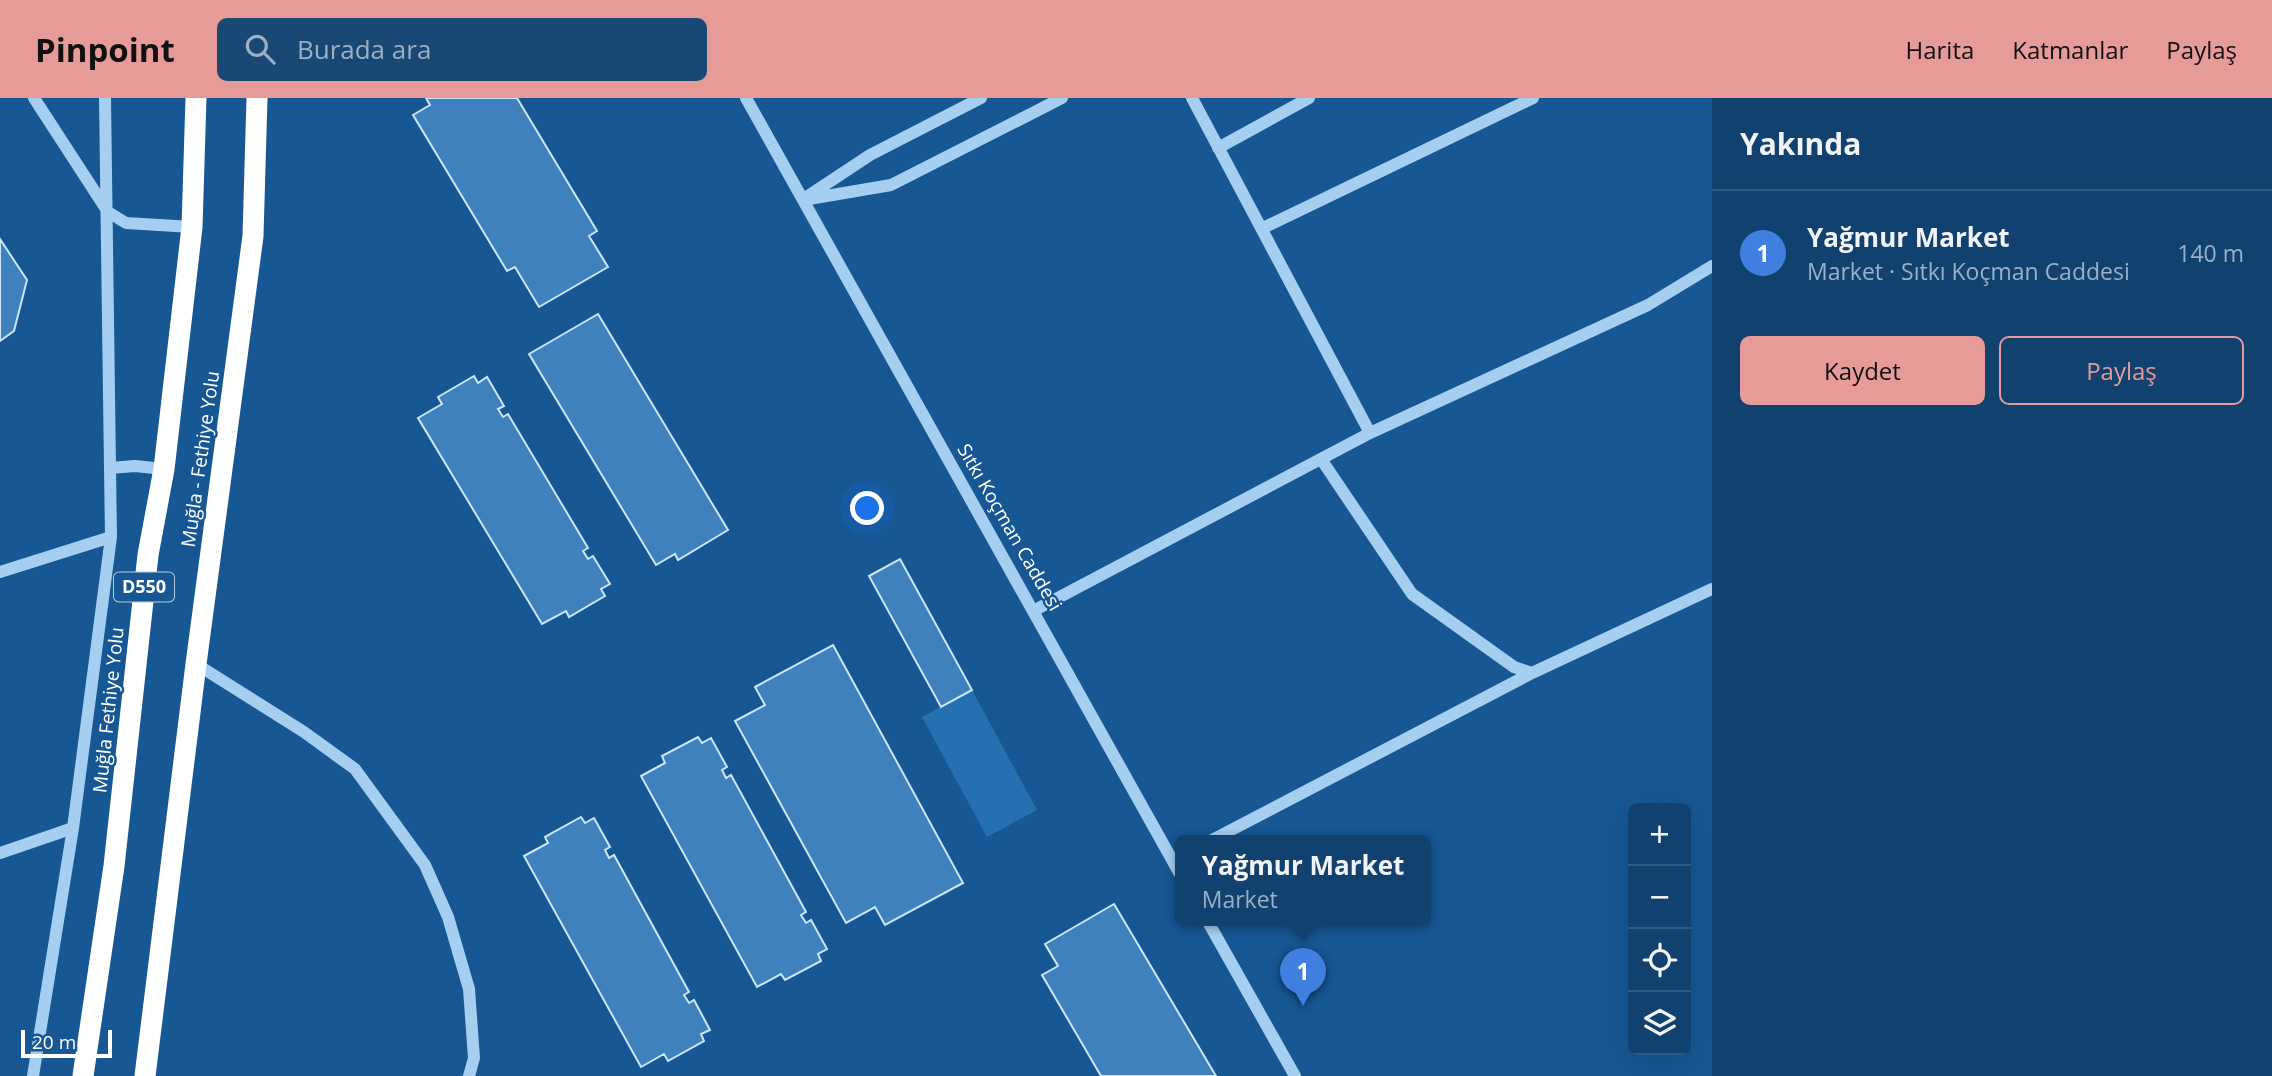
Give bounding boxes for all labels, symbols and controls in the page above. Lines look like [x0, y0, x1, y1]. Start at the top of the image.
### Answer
search box [217, 18, 707, 81]
text: Pinpoint [35, 27, 175, 72]
icon: search [241, 30, 279, 68]
text: Burada ara [297, 31, 431, 67]
text: Harita [1906, 33, 1974, 66]
text: Katmanlar [2012, 33, 2128, 66]
text: Paylaş [2166, 33, 2237, 66]
text: Yakında [1740, 123, 1861, 164]
text: Yağmur Market [1807, 219, 2010, 255]
text: 1 [1756, 237, 1770, 269]
text: 140 m [2177, 237, 2244, 269]
text: Market · Sıtkı Koçman Caddesi [1807, 255, 2130, 287]
button: Kaydet [1740, 336, 1985, 405]
button: Paylaş [1999, 336, 2244, 405]
street label: Muğla - Fethiye Yolu [175, 369, 225, 549]
street label: Sıtkı Koçman Caddesi [952, 439, 1068, 615]
your location [850, 491, 884, 525]
road number: D550 [114, 573, 174, 602]
street label: Muğla Fethiye Yolu [86, 626, 130, 794]
map controls [1628, 803, 1691, 1055]
button: + [1628, 803, 1691, 866]
popup [1175, 835, 1431, 926]
text: Yağmur Market [1202, 847, 1404, 883]
button: − [1628, 866, 1691, 929]
text: Market [1202, 883, 1278, 915]
button: locate [1628, 929, 1691, 992]
pin: 1 [1280, 948, 1326, 1006]
button: layers [1628, 992, 1691, 1055]
scale bar [21, 1027, 112, 1059]
text: 20 m [32, 1029, 76, 1055]

